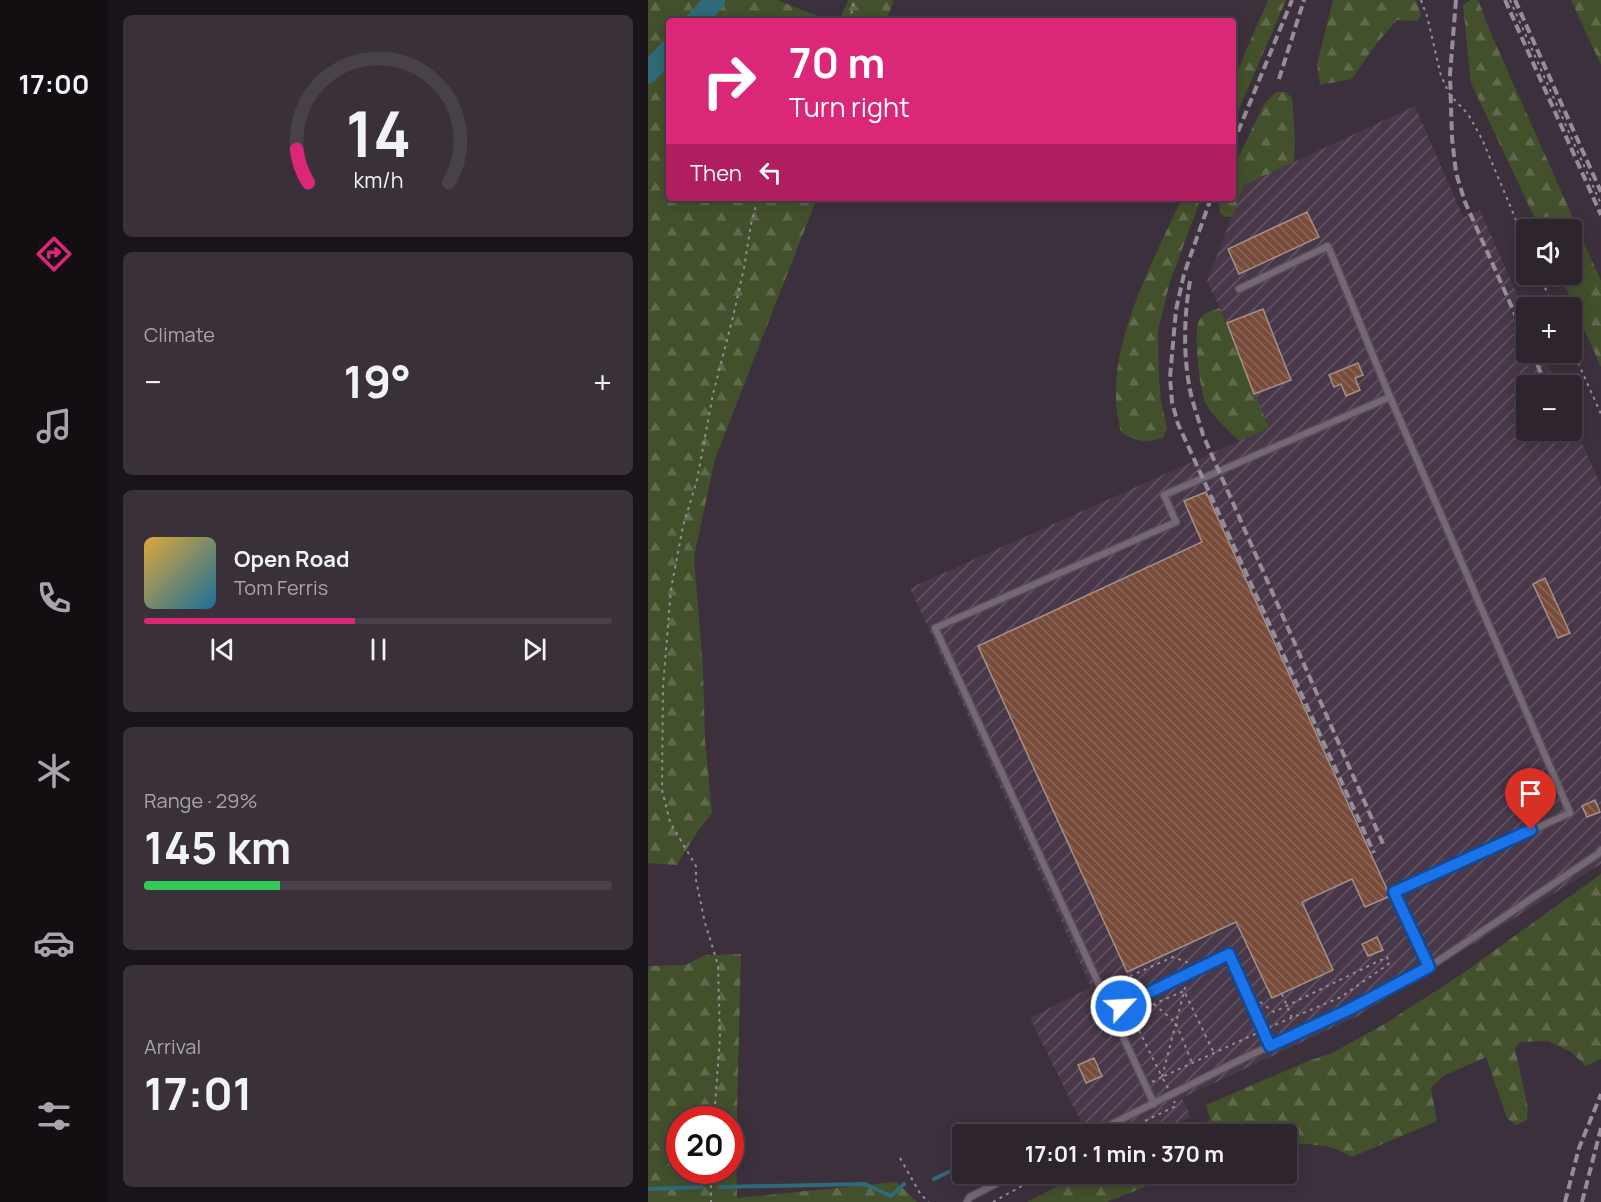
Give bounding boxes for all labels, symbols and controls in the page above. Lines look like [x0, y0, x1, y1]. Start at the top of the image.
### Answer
text: 70 m [789, 33, 885, 91]
icon: right [690, 42, 768, 120]
text: 17:00 [18, 65, 90, 102]
text: Turn right [789, 88, 910, 125]
text: 14 [345, 90, 411, 176]
icon: left [754, 156, 787, 189]
text: Then [690, 158, 742, 188]
text: km/h [353, 166, 403, 195]
map controls [1516, 219, 1582, 441]
button: sound [1516, 219, 1582, 285]
icon: directions [33, 233, 75, 275]
button: + [1516, 297, 1582, 363]
text: Climate [144, 321, 215, 348]
text: 19° [343, 350, 411, 412]
text: − [144, 359, 162, 404]
text: + [593, 359, 612, 404]
button: − [1516, 375, 1582, 441]
icon: music [33, 405, 75, 447]
text: Open Road [234, 544, 349, 574]
text: Tom Ferris [234, 574, 328, 601]
icon: phone [33, 577, 75, 619]
icon: previous [206, 633, 239, 666]
icon: pause [362, 633, 395, 666]
icon: next [518, 633, 551, 666]
icon: climate [33, 750, 75, 792]
pin [1505, 768, 1556, 830]
icon: arrive [1514, 777, 1547, 810]
text: Range · 29% [144, 787, 258, 814]
text: 145 km [144, 816, 291, 878]
icon: car [33, 922, 75, 964]
position arrow [1089, 974, 1153, 1038]
text: Arrival [144, 1033, 201, 1060]
text: 17:01 [144, 1062, 252, 1124]
icon: filters [33, 1095, 75, 1137]
speed limit sign: 20 [666, 1106, 744, 1184]
text: 17:01 · 1 min · 370 m [1025, 1139, 1224, 1169]

